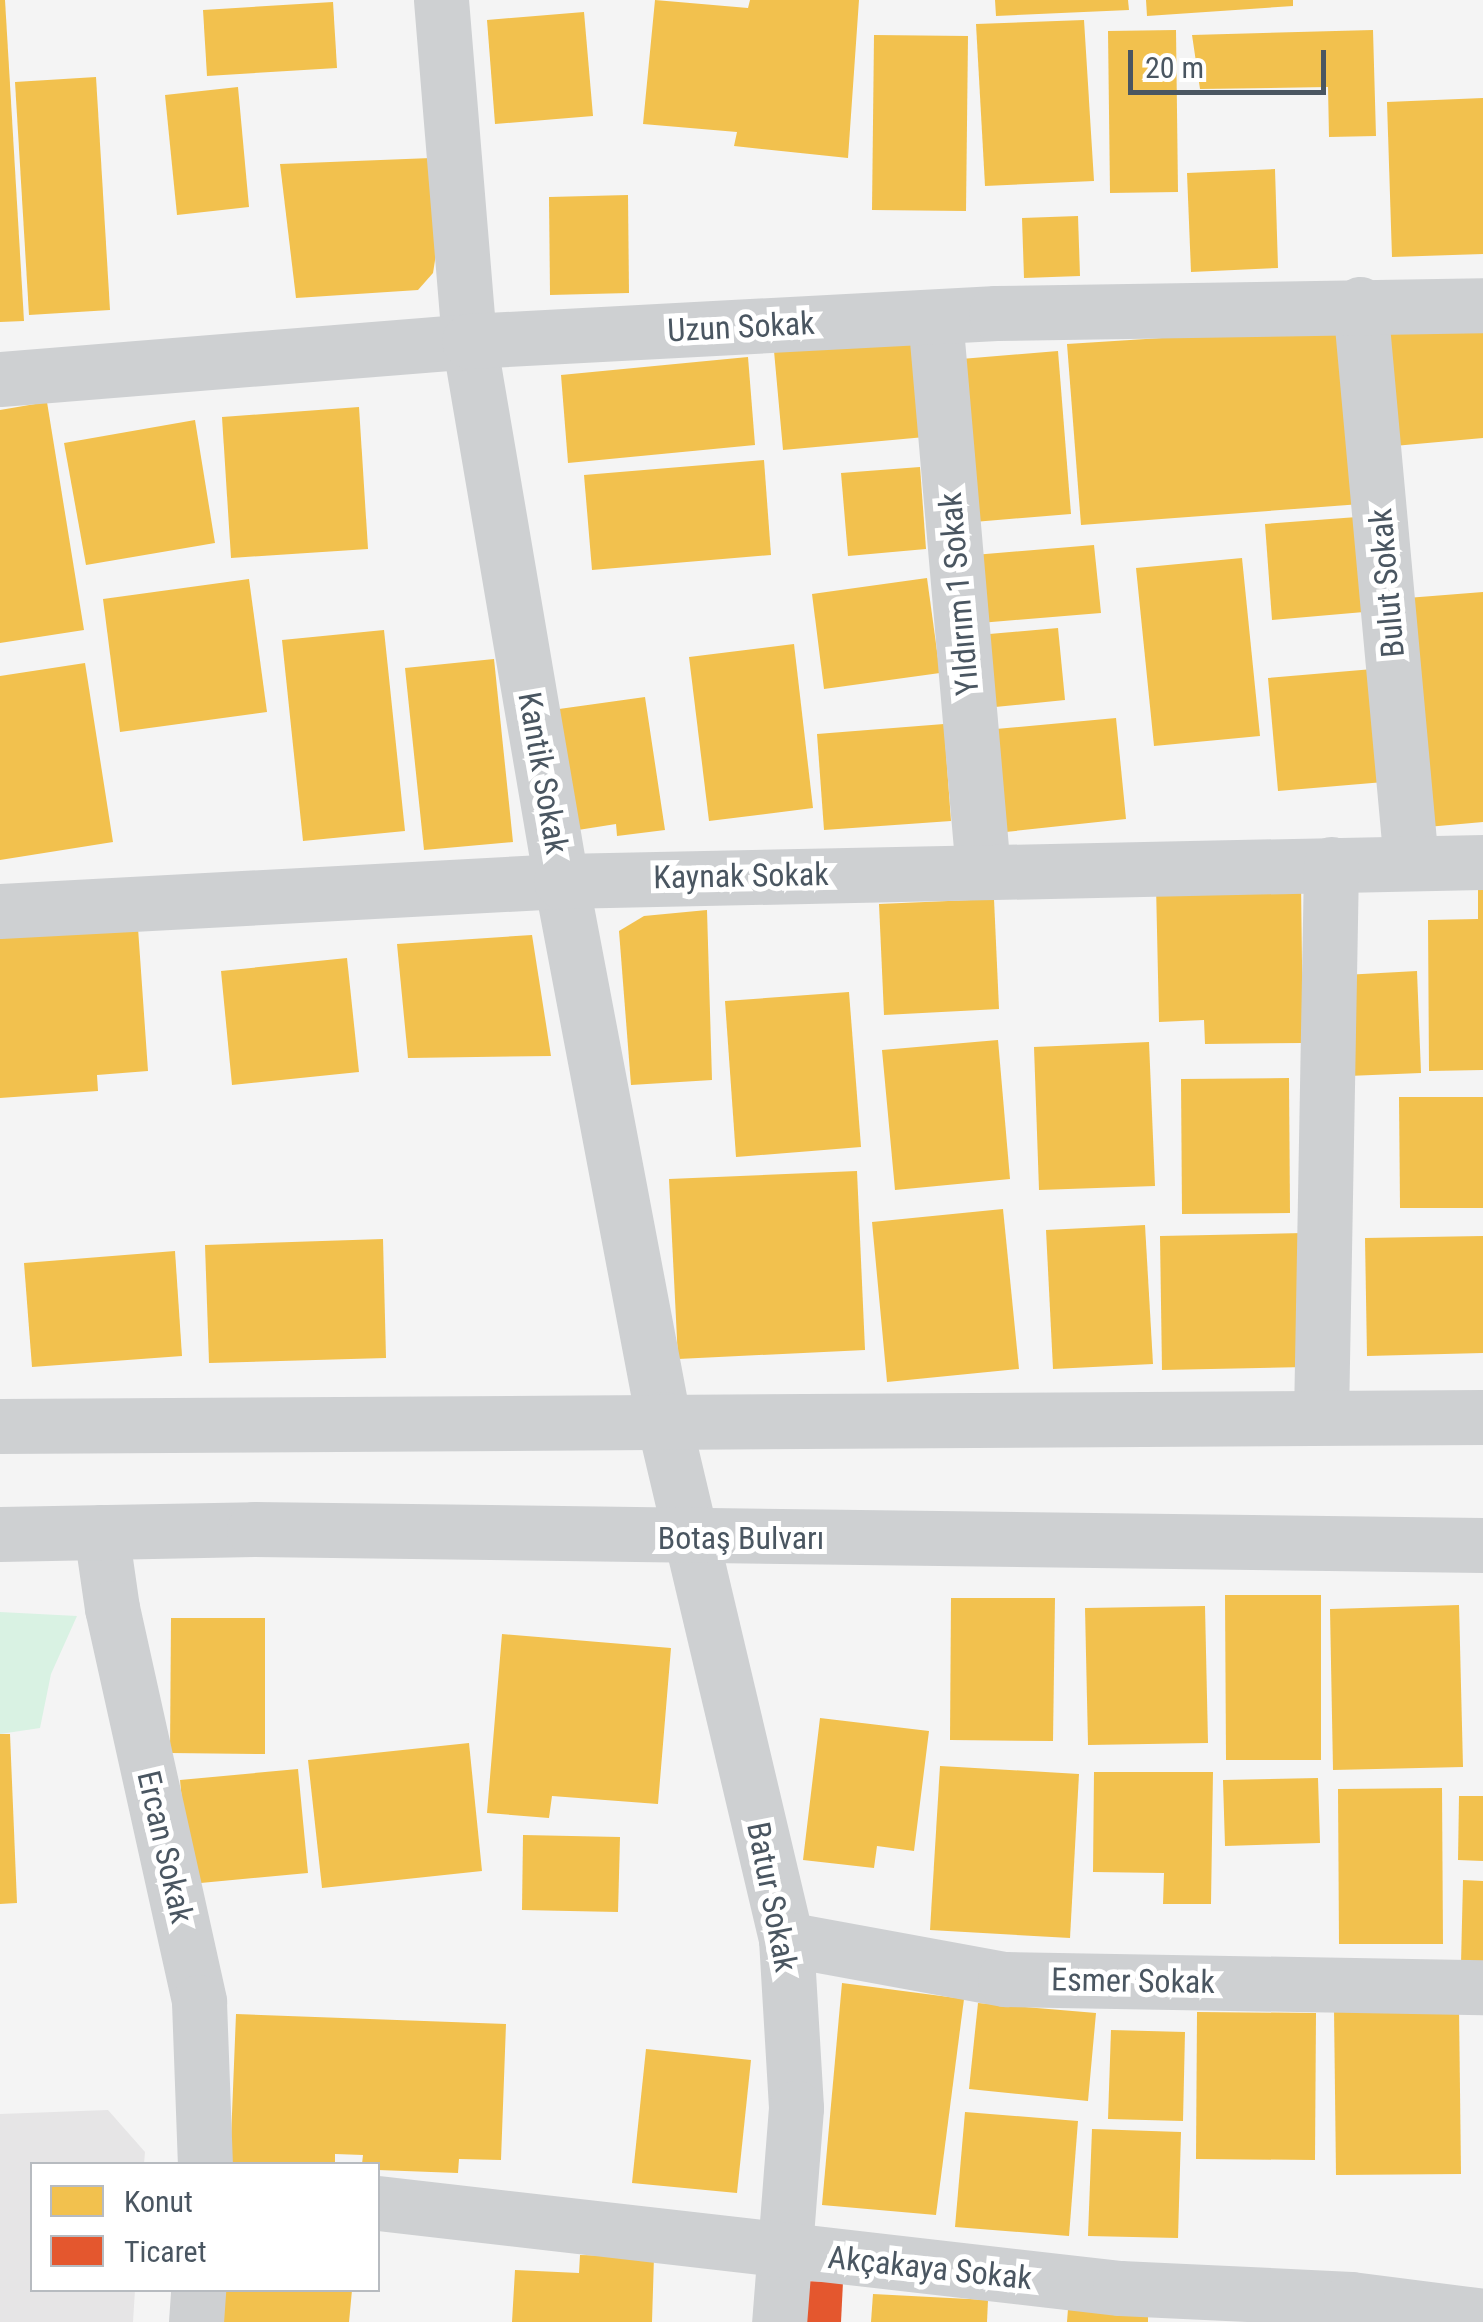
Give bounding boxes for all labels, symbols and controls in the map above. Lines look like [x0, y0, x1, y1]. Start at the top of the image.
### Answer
scale bar [1133, 30, 1330, 92]
text: 20 m [1145, 50, 1204, 85]
street label: Uzun Sokak [667, 304, 815, 350]
street label: Yıldırım 1 Sokak [931, 491, 987, 697]
street label: Bulut Sokak [1361, 507, 1413, 659]
street label: Kantik Sokak [510, 689, 576, 857]
street label: Kaynak Sokak [653, 855, 829, 897]
street label: Botaş Bulvarı [658, 1519, 824, 1557]
street label: Ercan Sokak [129, 1767, 201, 1927]
street label: Batur Sokak [739, 1819, 805, 1975]
street label: Esmer Sokak [1051, 1960, 1215, 2002]
legend [30, 2162, 380, 2292]
text: Konut [124, 2184, 193, 2219]
text: Ticaret [124, 2234, 207, 2269]
street label: Akçakaya Sokak [826, 2238, 1034, 2298]

